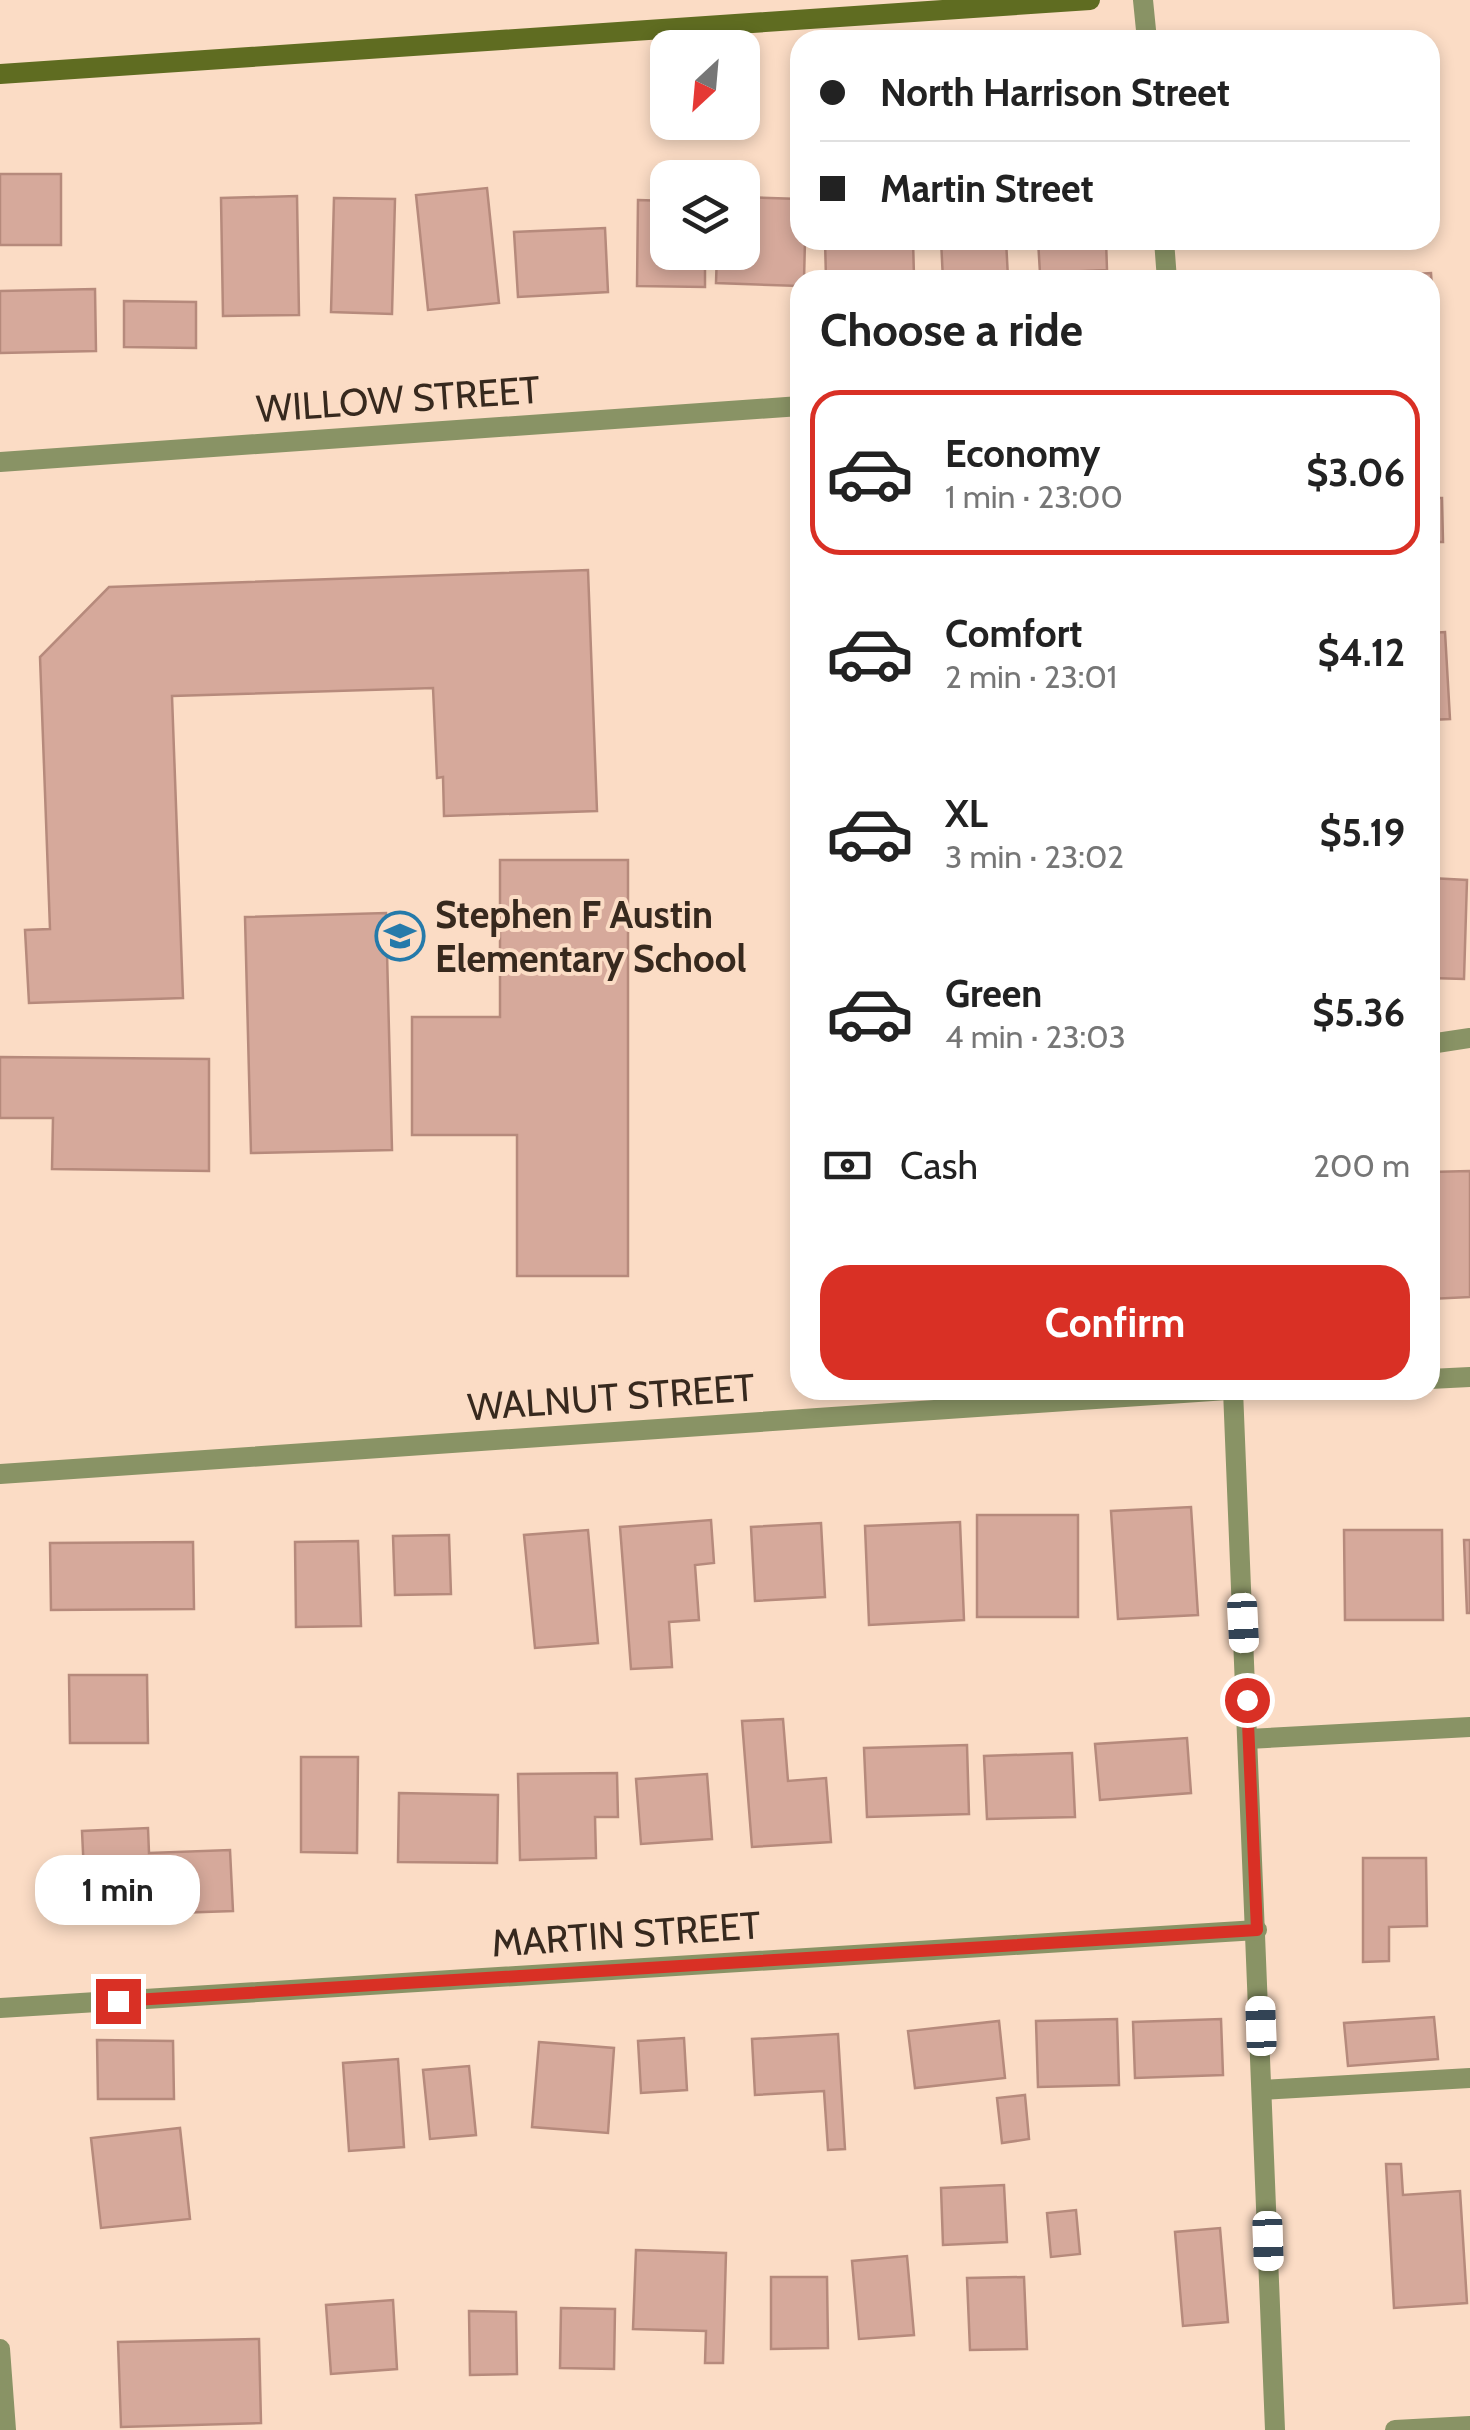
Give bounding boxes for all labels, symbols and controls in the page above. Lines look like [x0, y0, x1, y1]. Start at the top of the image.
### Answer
north arrow [650, 30, 760, 140]
map controls [650, 30, 760, 270]
text: North Harrison Street [880, 69, 1230, 116]
button: layers [650, 160, 760, 270]
text: Martin Street [880, 165, 1094, 212]
text: Choose a ride [820, 303, 1083, 357]
street label: WILLOW STREET [255, 366, 541, 432]
icon: car [825, 428, 915, 518]
text: Economy [945, 430, 1100, 477]
text: $3.06 [1306, 449, 1405, 496]
text: 1 min · 23:00 [945, 477, 1123, 516]
icon: car [825, 608, 915, 698]
text: Comfort [945, 610, 1082, 657]
text: $4.12 [1317, 629, 1405, 676]
text: 2 min · 23:01 [945, 657, 1117, 696]
icon: car [825, 788, 915, 878]
text: XL [945, 790, 988, 837]
text: $5.19 [1319, 809, 1405, 856]
text: 3 min · 23:02 [945, 837, 1124, 876]
place label: Stephen F Austin Elementary School [435, 891, 746, 982]
school or university icon: Stephen F Austin Elementary School [374, 910, 426, 962]
icon: car [825, 968, 915, 1058]
text: Green [945, 970, 1042, 1017]
text: $5.36 [1312, 989, 1405, 1036]
text: 4 min · 23:03 [945, 1017, 1126, 1056]
icon: cash [820, 1138, 875, 1193]
text: Cash [900, 1142, 978, 1189]
text: 200 m [1313, 1146, 1410, 1185]
button: Confirm [820, 1265, 1410, 1380]
street label: WALNUT STREET [466, 1364, 756, 1430]
car [1226, 1592, 1260, 1654]
route start [1225, 1678, 1270, 1723]
callout: 1 min [36, 1856, 200, 1926]
text: 1 min [81, 1870, 154, 1909]
street label: MARTIN STREET [490, 1901, 762, 1967]
route end [96, 1979, 141, 2024]
car [1245, 1995, 1277, 2057]
car [1252, 2210, 1284, 2272]

